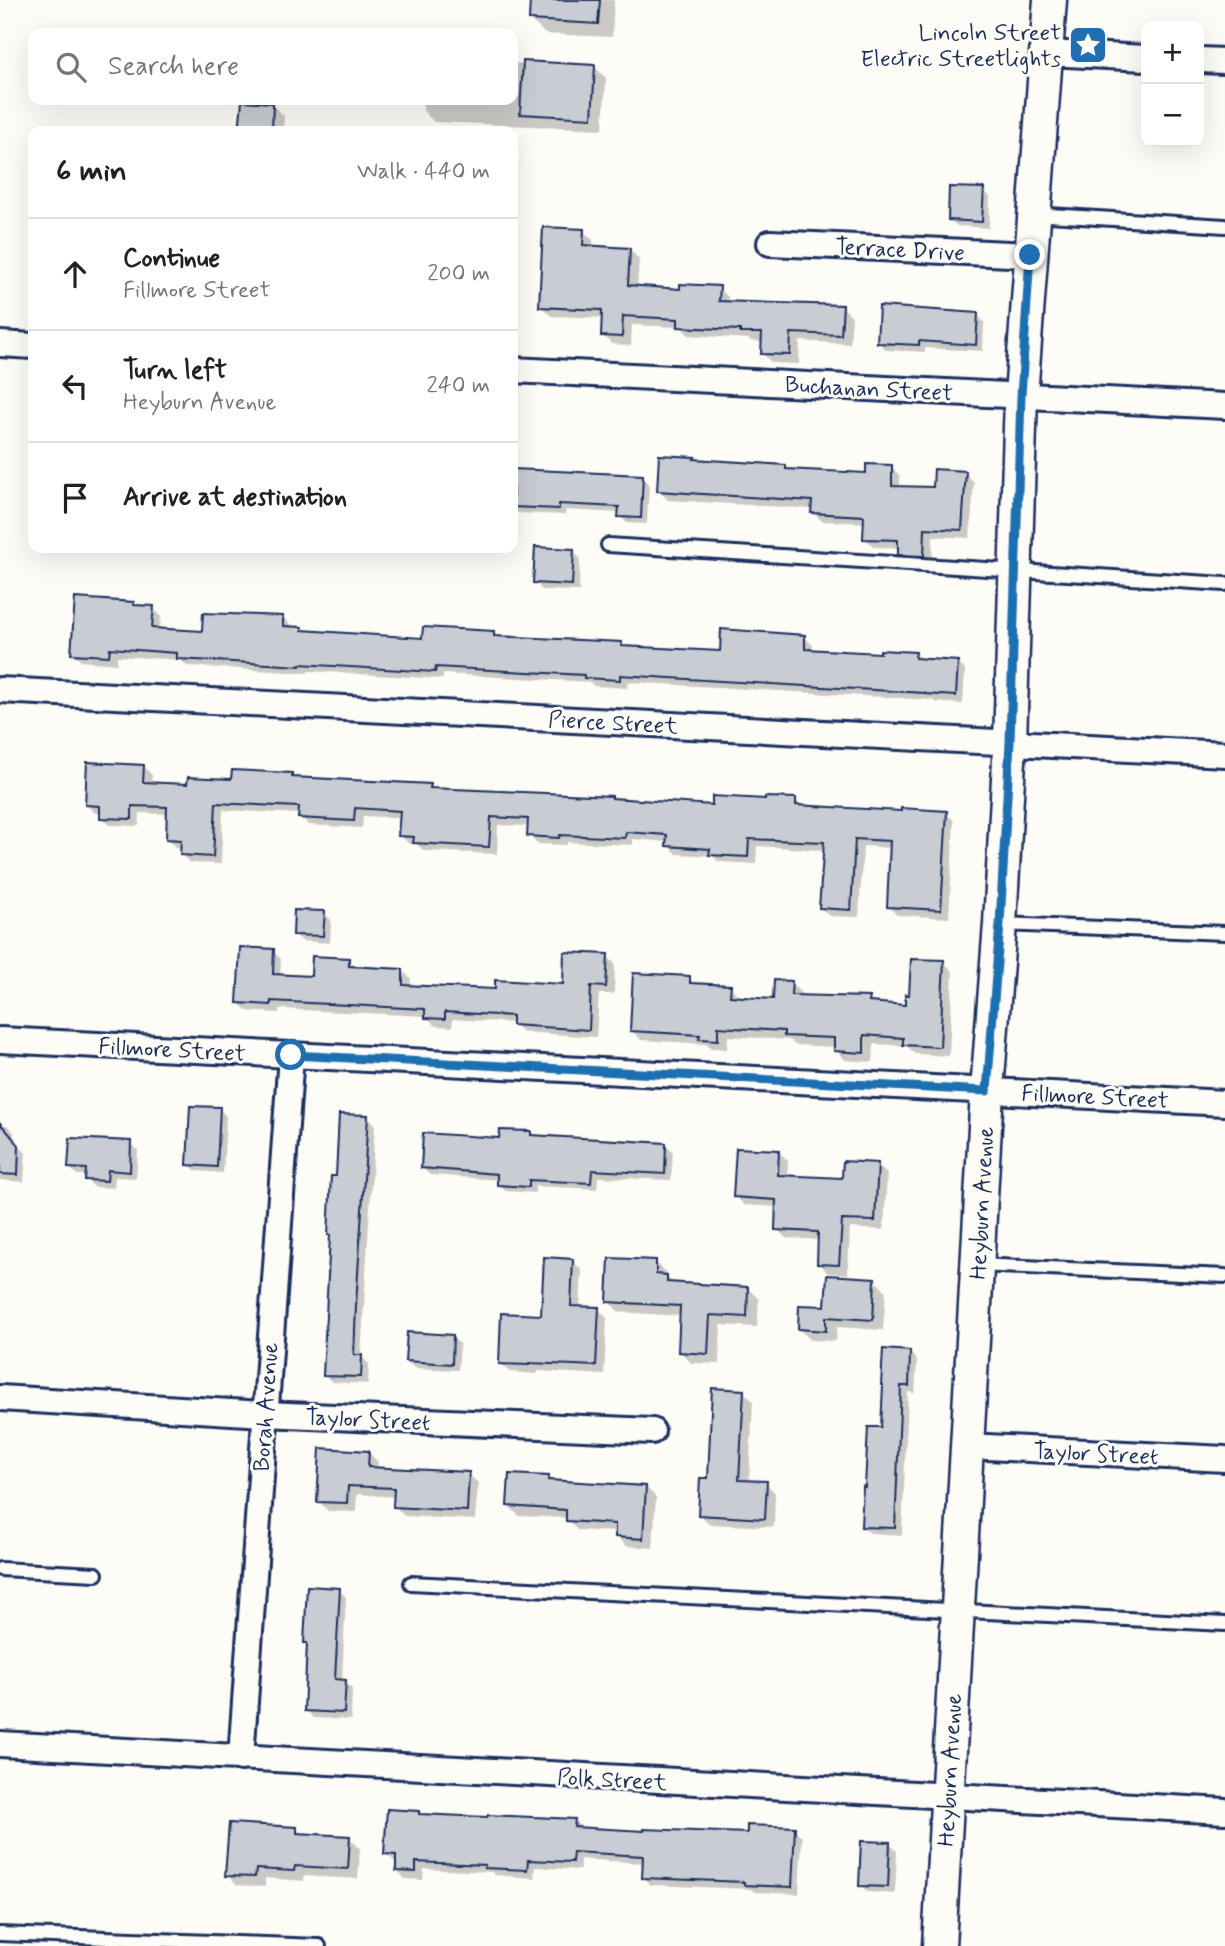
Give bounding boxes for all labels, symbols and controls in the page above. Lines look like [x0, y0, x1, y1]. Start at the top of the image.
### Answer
place label: Lincoln Street Electric Streetlights [861, 19, 1061, 75]
map controls [1141, 21, 1204, 147]
button: + [1141, 21, 1204, 84]
place icon: Lincoln Street Electric Streetlights [1067, 24, 1109, 66]
search box [28, 28, 518, 105]
icon: search [52, 48, 90, 86]
text: Search here [108, 50, 239, 84]
button: − [1141, 84, 1204, 147]
text: 6 min [56, 152, 127, 191]
text: Walk · 440 m [357, 157, 490, 187]
street label: Terrace Drive [834, 233, 965, 269]
route end [1014, 239, 1045, 270]
text: Continue [123, 242, 220, 276]
icon: ahead [56, 255, 94, 293]
text: 200 m [427, 259, 490, 289]
text: Fillmore Street [123, 276, 270, 306]
text: Turn left [123, 354, 227, 388]
icon: left [56, 367, 94, 405]
text: 240 m [426, 371, 490, 401]
street label: Buchanan Street [784, 371, 954, 409]
text: Heyburn Avenue [123, 388, 276, 418]
icon: arrive [56, 479, 94, 517]
text: Arrive at destination [123, 481, 347, 515]
street label: Pierce Street [547, 706, 679, 742]
street label: Fillmore Street [98, 1032, 246, 1070]
route start [275, 1039, 306, 1070]
street label: Fillmore Street [1021, 1079, 1169, 1117]
street label: Heyburn Avenue [964, 1126, 1002, 1280]
street label: Borah Avenue [248, 1341, 286, 1473]
street label: Taylor Street [305, 1403, 431, 1439]
street label: Taylor Street [1033, 1437, 1159, 1473]
street label: Heyburn Avenue [932, 1693, 970, 1847]
street label: Polk Street [556, 1763, 668, 1799]

